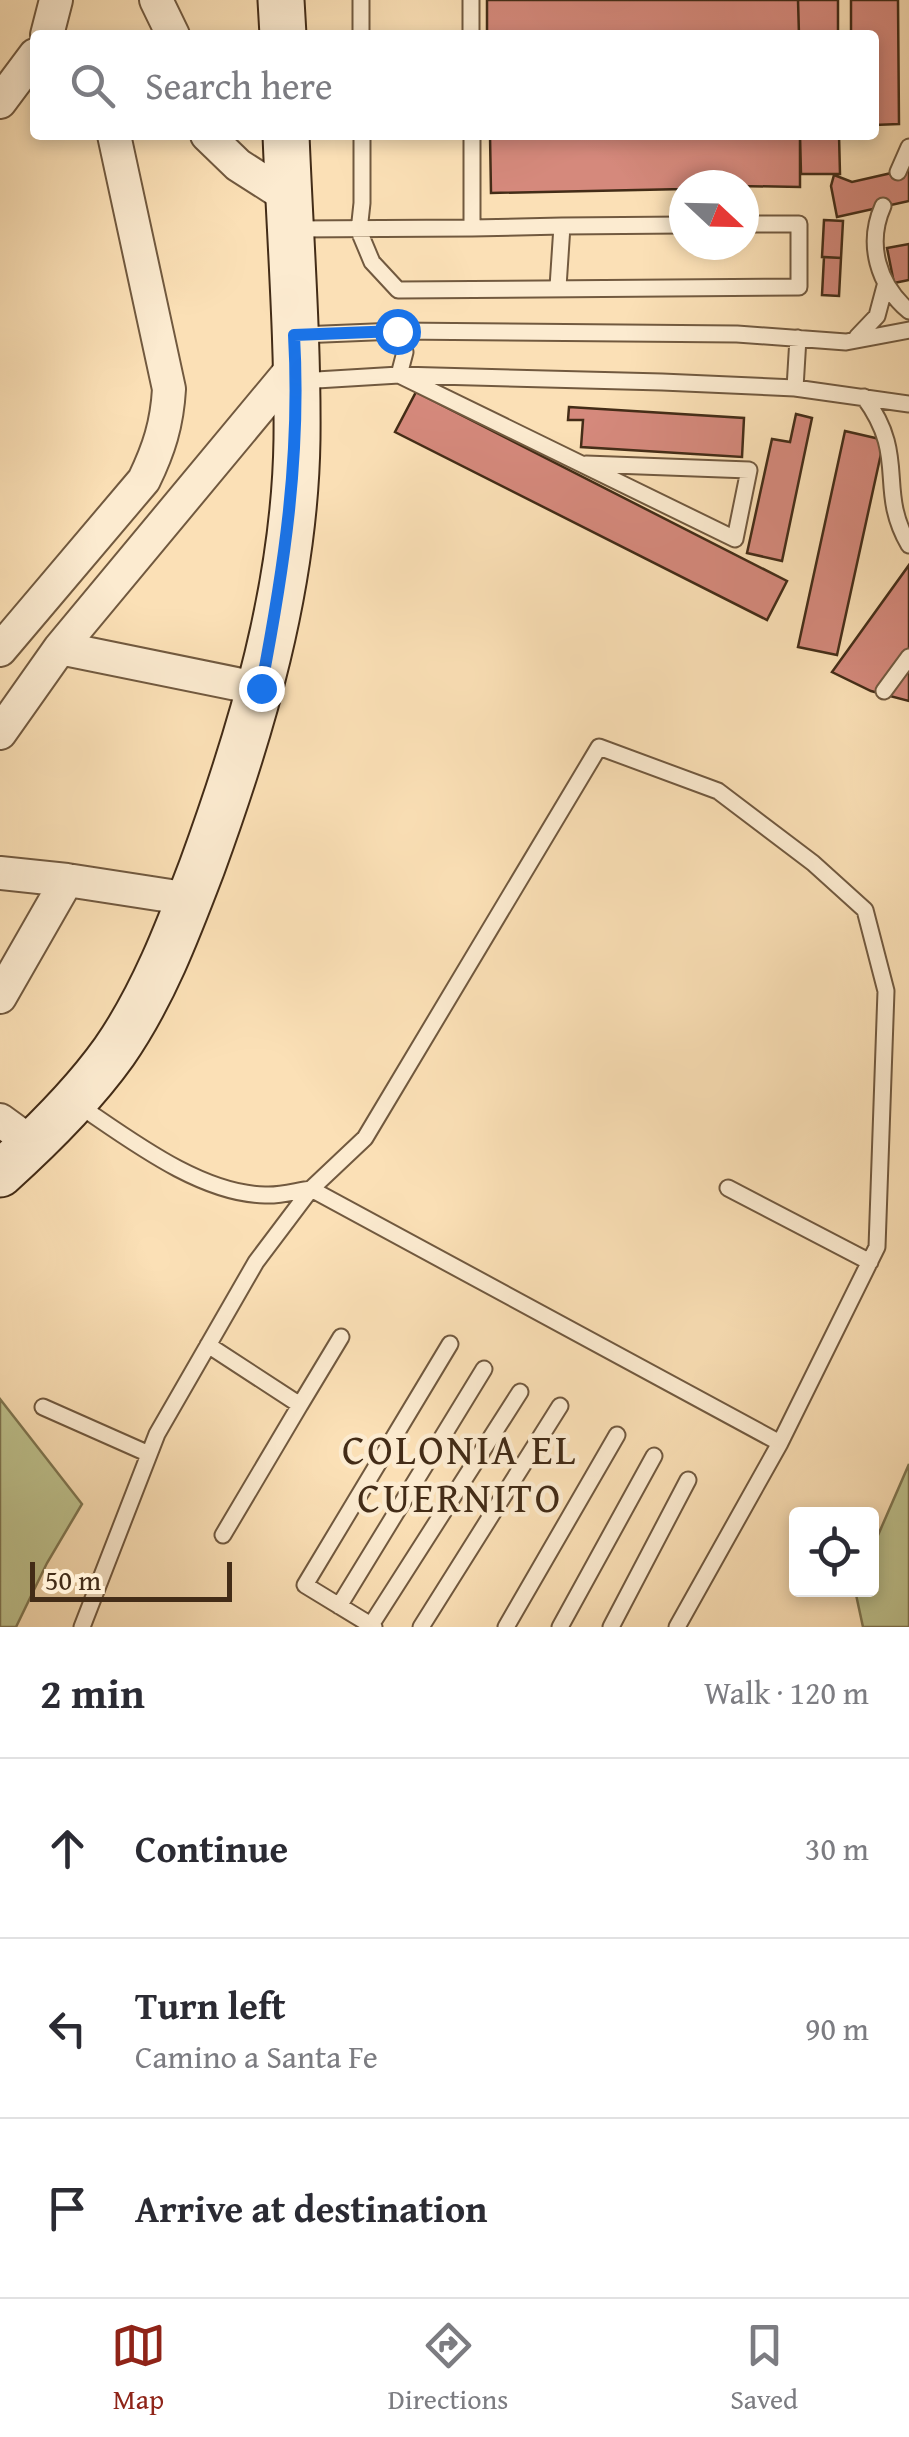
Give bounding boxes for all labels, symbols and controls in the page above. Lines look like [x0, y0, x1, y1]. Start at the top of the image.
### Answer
search box [30, 30, 879, 140]
text: Search here [145, 57, 333, 113]
icon: search [65, 58, 120, 113]
north arrow [669, 170, 759, 260]
route start [375, 309, 421, 355]
route end [239, 666, 285, 712]
district label: COLONIA EL CUERNITO [342, 1418, 578, 1527]
map controls [789, 1507, 879, 1597]
button: locate [789, 1507, 879, 1597]
scale bar [30, 1557, 232, 1602]
text: 50 m [45, 1559, 101, 1600]
text: 2 min [40, 1662, 145, 1723]
text: Walk · 120 m [704, 1669, 869, 1716]
text: Continue [135, 1820, 288, 1876]
icon: ahead [40, 1821, 95, 1876]
text: 30 m [805, 1825, 869, 1872]
text: Turn left [135, 1977, 286, 2033]
icon: left [40, 2001, 95, 2056]
text: 90 m [805, 2005, 869, 2052]
text: Camino a Santa Fe [135, 2033, 378, 2080]
text: Arrive at destination [135, 2180, 488, 2236]
icon: arrive [40, 2181, 95, 2236]
tab: Map [111, 2318, 166, 2419]
tab: Directions [388, 2318, 508, 2419]
tab: Saved [730, 2318, 798, 2419]

